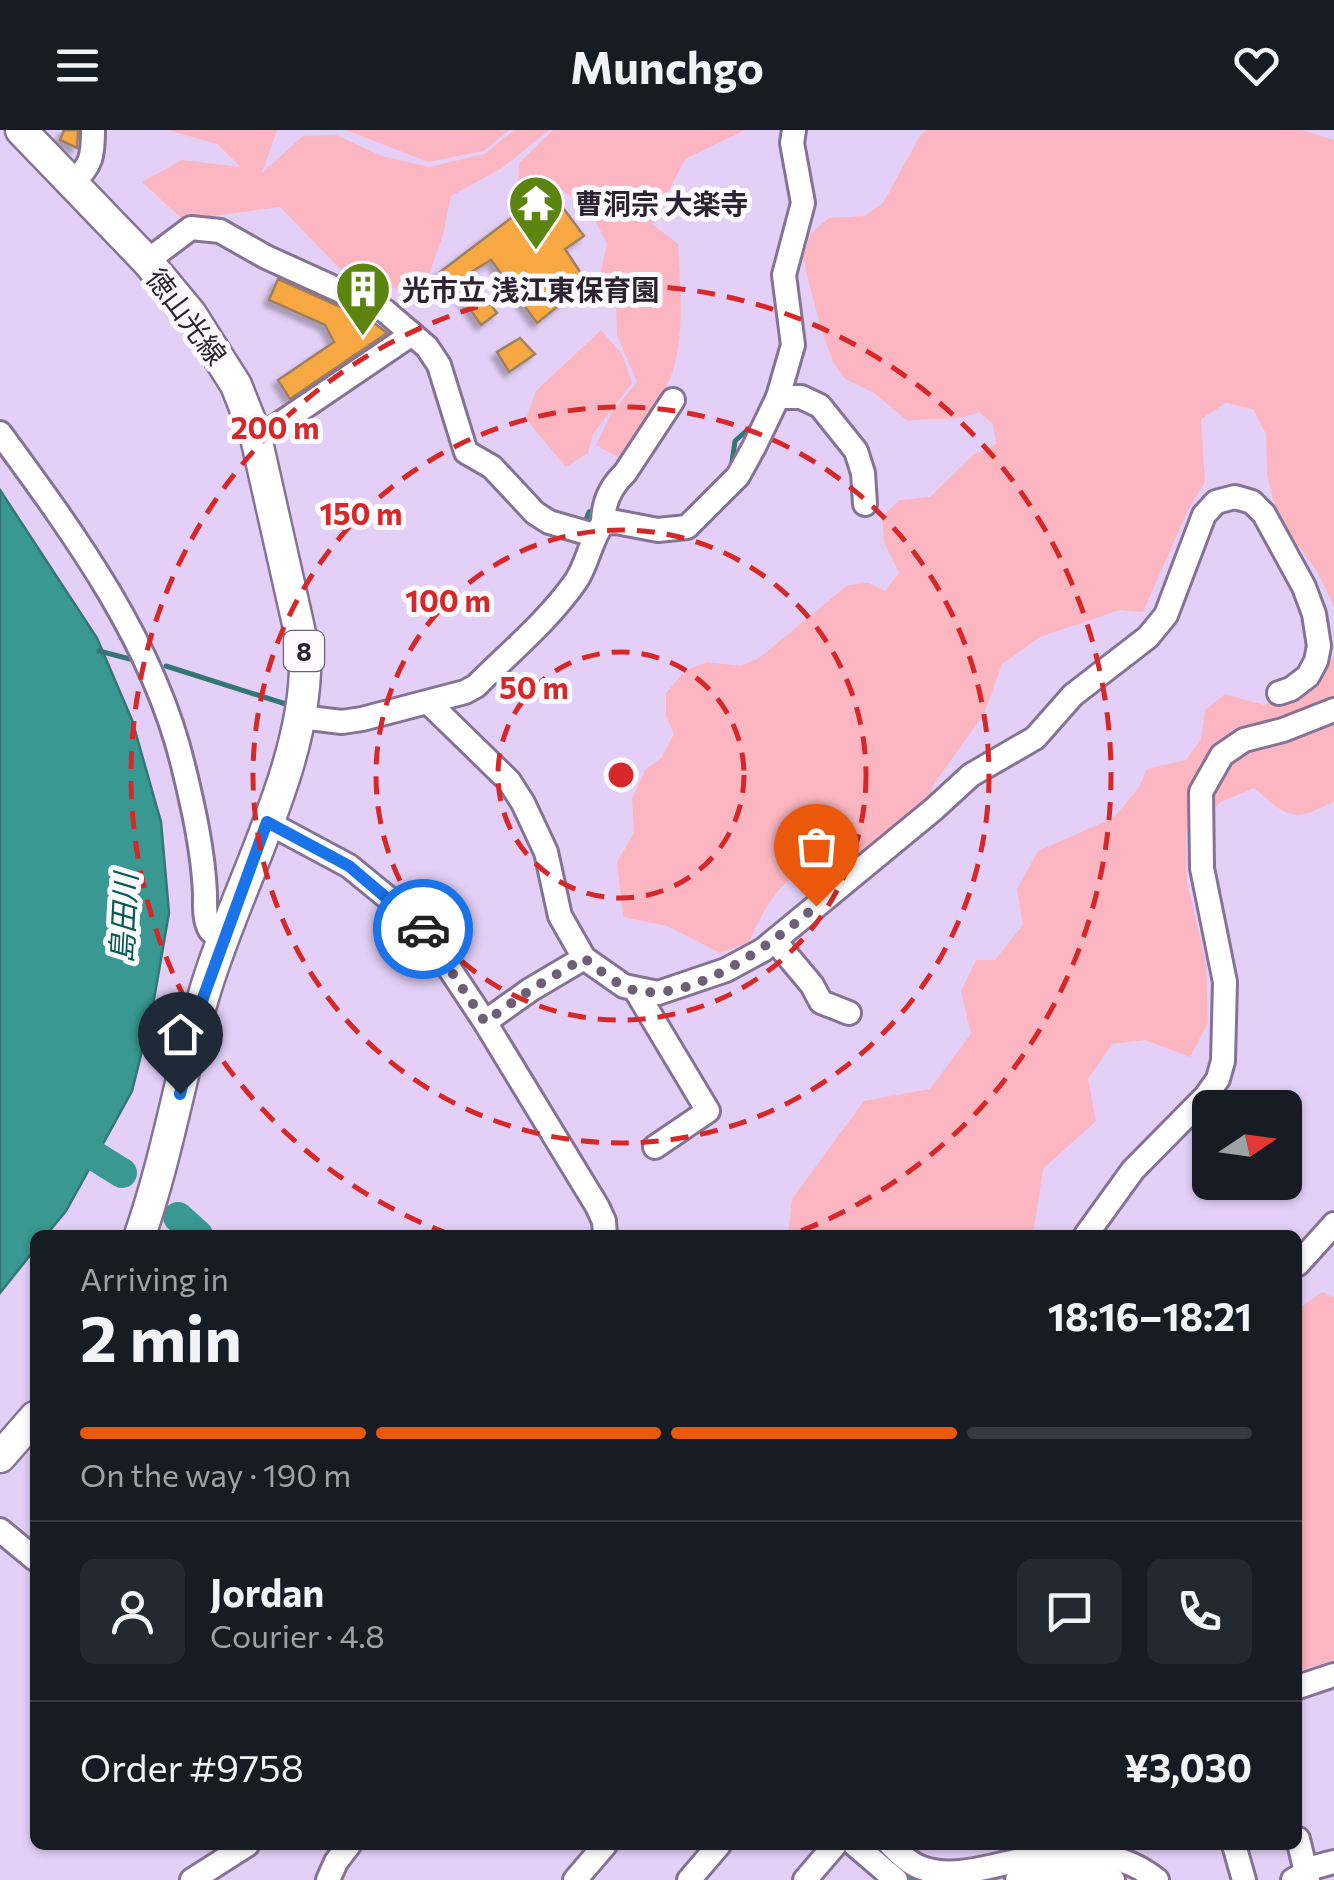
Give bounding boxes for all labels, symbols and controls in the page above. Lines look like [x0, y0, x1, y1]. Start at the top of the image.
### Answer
icon: menu [50, 38, 105, 93]
text: Munchgo [570, 38, 764, 93]
icon: heart [1229, 38, 1284, 93]
temple icon: 曹洞宗 大楽寺 [506, 173, 566, 252]
place label: 曹洞宗 大楽寺 [575, 186, 748, 220]
building icon: 光市立 浅江東保育園 [333, 259, 393, 338]
street label: 徳山光線 [140, 261, 234, 371]
place label: 光市立 浅江東保育園 [402, 272, 659, 306]
text: 200 m [231, 408, 319, 445]
text: 150 m [320, 494, 402, 531]
text: 100 m [405, 581, 491, 618]
road number: 8 [284, 631, 324, 671]
text: 50 m [499, 668, 569, 705]
centre of rings [603, 757, 639, 793]
pin [774, 804, 859, 907]
icon: bag [789, 819, 844, 874]
water label: 島田川 [101, 869, 143, 964]
courier [373, 879, 473, 979]
icon: car [396, 902, 451, 957]
pin [138, 992, 223, 1095]
icon: home [153, 1007, 208, 1062]
north arrow [1192, 1090, 1302, 1200]
map controls [1192, 1090, 1302, 1200]
text: Arriving in [80, 1258, 229, 1298]
text: 18:16–18:21 [1048, 1292, 1252, 1339]
text: 2 min [80, 1296, 242, 1375]
text: On the way · 190 m [80, 1454, 351, 1494]
button: person [80, 1559, 185, 1664]
button: chat [1017, 1559, 1122, 1664]
button: phone [1147, 1559, 1252, 1664]
text: Jordan [210, 1568, 324, 1615]
text: Courier · 4.8 [210, 1615, 385, 1655]
text: Order #9758 [80, 1743, 304, 1790]
text: ¥3,030 [1125, 1743, 1252, 1790]

